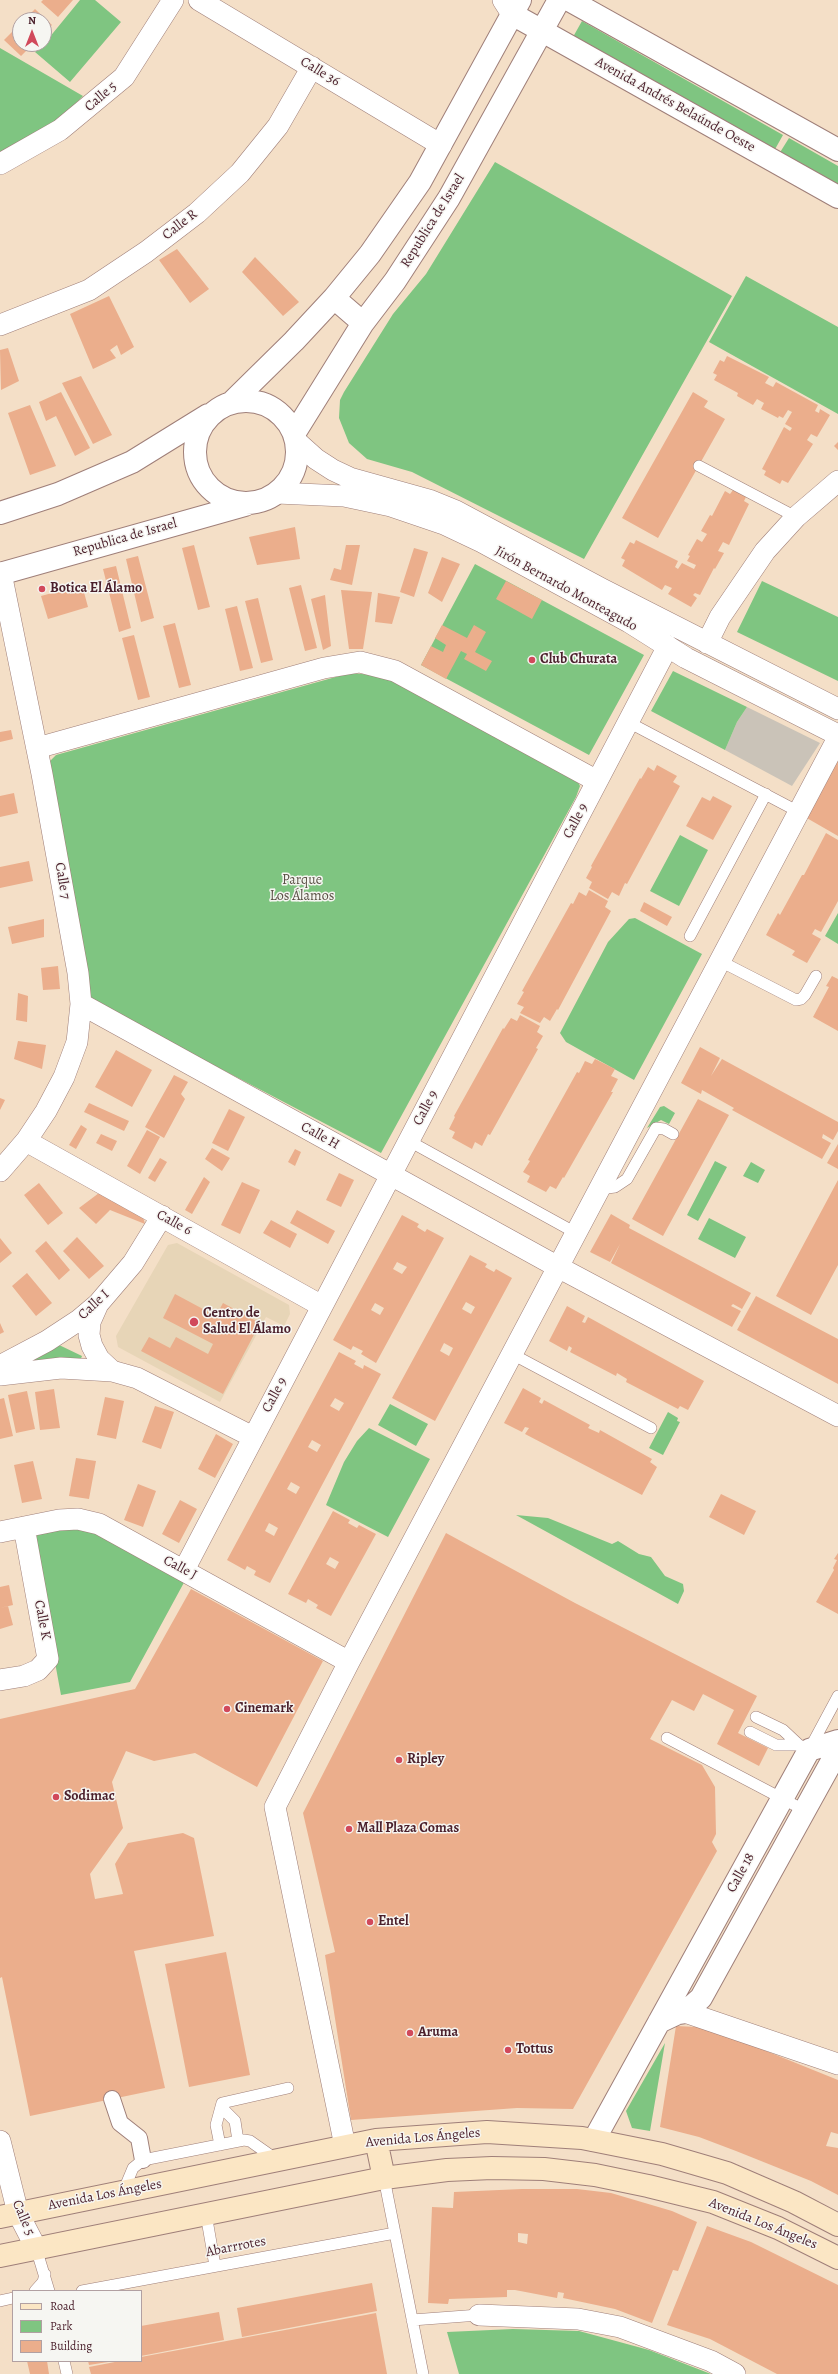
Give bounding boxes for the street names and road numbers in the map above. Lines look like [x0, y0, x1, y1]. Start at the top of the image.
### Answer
street label: Calle 36 [297, 54, 343, 90]
street label: Avenida Andrés Belaúnde Oeste [592, 54, 758, 156]
street label: Calle 5 [81, 78, 121, 116]
street label: Republica de Israel [397, 171, 469, 271]
street label: Calle R [159, 206, 201, 244]
street label: Republica de Israel [71, 515, 179, 561]
street label: Jirón Bernardo Monteagudo [492, 543, 640, 635]
street label: Calle 9 [560, 800, 592, 842]
street label: Calle 7 [51, 861, 73, 901]
street label: Calle 9 [410, 1087, 442, 1129]
street label: Calle H [298, 1119, 342, 1153]
street label: Calle 6 [153, 1207, 195, 1239]
street label: Calle I [75, 1287, 113, 1323]
street label: Calle 9 [259, 1374, 291, 1416]
street label: Calle J [160, 1552, 200, 1584]
street label: Calle K [30, 1599, 54, 1641]
street label: Calle 18 [723, 1850, 759, 1896]
street label: Avenida Los Ángeles [365, 2125, 481, 2151]
street label: Avenida Los Ángeles [47, 2176, 163, 2214]
street label: Avenida Los Ángeles [706, 2195, 820, 2253]
street label: Calle 5 [8, 2198, 38, 2238]
street label: Abarrrotes [204, 2233, 268, 2261]

